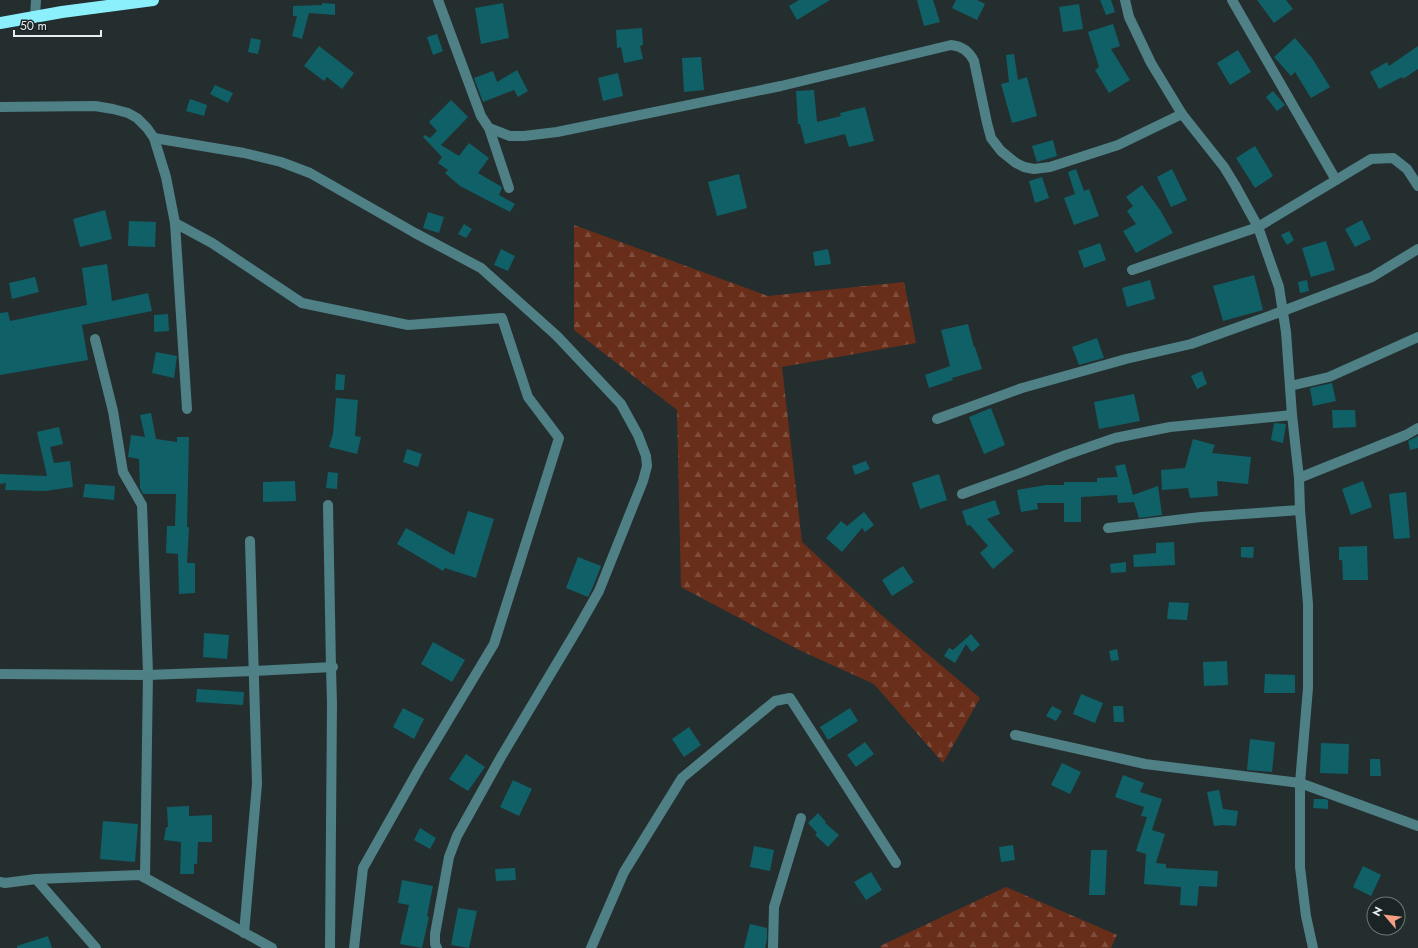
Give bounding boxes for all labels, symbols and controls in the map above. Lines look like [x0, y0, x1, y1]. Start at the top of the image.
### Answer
scale bar [14, 12, 101, 38]
text: 50 m [20, 17, 47, 35]
north arrow [1366, 896, 1406, 936]
text: N [1368, 904, 1386, 919]

